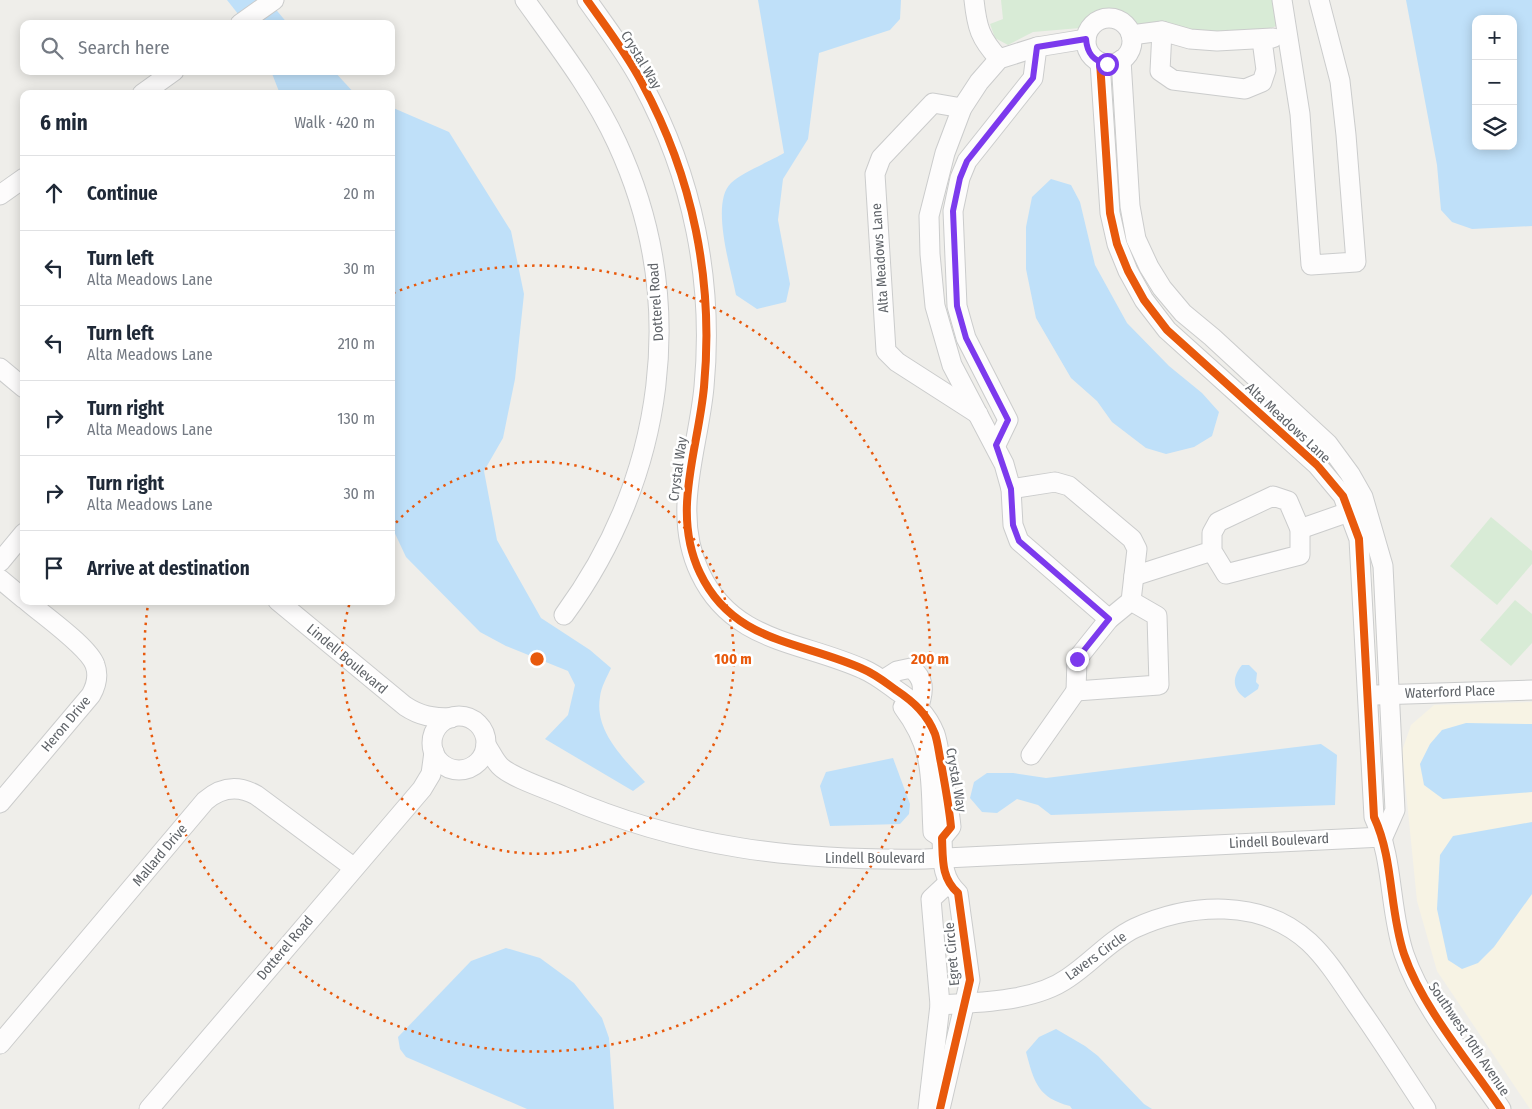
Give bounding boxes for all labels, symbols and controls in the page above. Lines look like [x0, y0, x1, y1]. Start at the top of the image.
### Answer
map controls [1472, 15, 1517, 150]
button: + [1472, 15, 1517, 60]
search box [20, 20, 395, 75]
street label: Crystal Way [617, 28, 665, 93]
icon: search [38, 34, 66, 62]
text: Search here [78, 36, 170, 59]
route start [1096, 53, 1119, 76]
button: − [1472, 60, 1517, 105]
button: layers [1472, 105, 1517, 150]
text: 6 min [40, 110, 88, 136]
text: Walk · 420 m [294, 113, 375, 132]
icon: ahead [40, 179, 68, 207]
text: Continue [87, 182, 158, 205]
text: 20 m [344, 184, 375, 203]
street label: Alta Meadows Lane [868, 203, 892, 313]
text: Turn left [87, 247, 154, 270]
icon: left [40, 254, 68, 282]
text: 30 m [343, 259, 375, 278]
street label: Dotterel Road [645, 262, 667, 342]
text: Alta Meadows Lane [87, 270, 213, 289]
text: Turn left [87, 322, 154, 345]
icon: left [40, 329, 68, 357]
text: 210 m [338, 334, 375, 353]
text: Alta Meadows Lane [87, 345, 213, 364]
street label: Alta Meadows Lane [1242, 379, 1334, 467]
text: Turn right [87, 397, 164, 420]
icon: right [40, 404, 68, 432]
text: 130 m [337, 409, 375, 428]
text: Alta Meadows Lane [87, 420, 213, 439]
street label: Crystal Way [665, 435, 691, 502]
text: Turn right [87, 472, 164, 495]
icon: right [40, 479, 68, 507]
text: 30 m [343, 484, 375, 503]
text: Alta Meadows Lane [87, 495, 213, 514]
icon: arrive [40, 554, 68, 582]
text: Arrive at destination [87, 557, 250, 580]
street label: Lindell Boulevard [303, 620, 391, 698]
route end [1066, 648, 1089, 671]
centre of rings [528, 650, 546, 668]
text: 100 m [714, 650, 752, 668]
text: 200 m [910, 650, 949, 668]
street label: Waterford Place [1405, 682, 1495, 702]
street label: Heron Drive [38, 693, 94, 755]
street label: Crystal Way [942, 746, 970, 814]
street label: Mallard Drive [129, 820, 191, 889]
street label: Lindell Boulevard [1229, 830, 1329, 852]
street label: Lindell Boulevard [825, 850, 925, 867]
street label: Dotterel Road [253, 912, 317, 984]
street label: Egret Circle [941, 921, 963, 987]
street label: Lavers Circle [1062, 928, 1130, 984]
street label: Southwest 10th Avenue [1425, 979, 1513, 1099]

